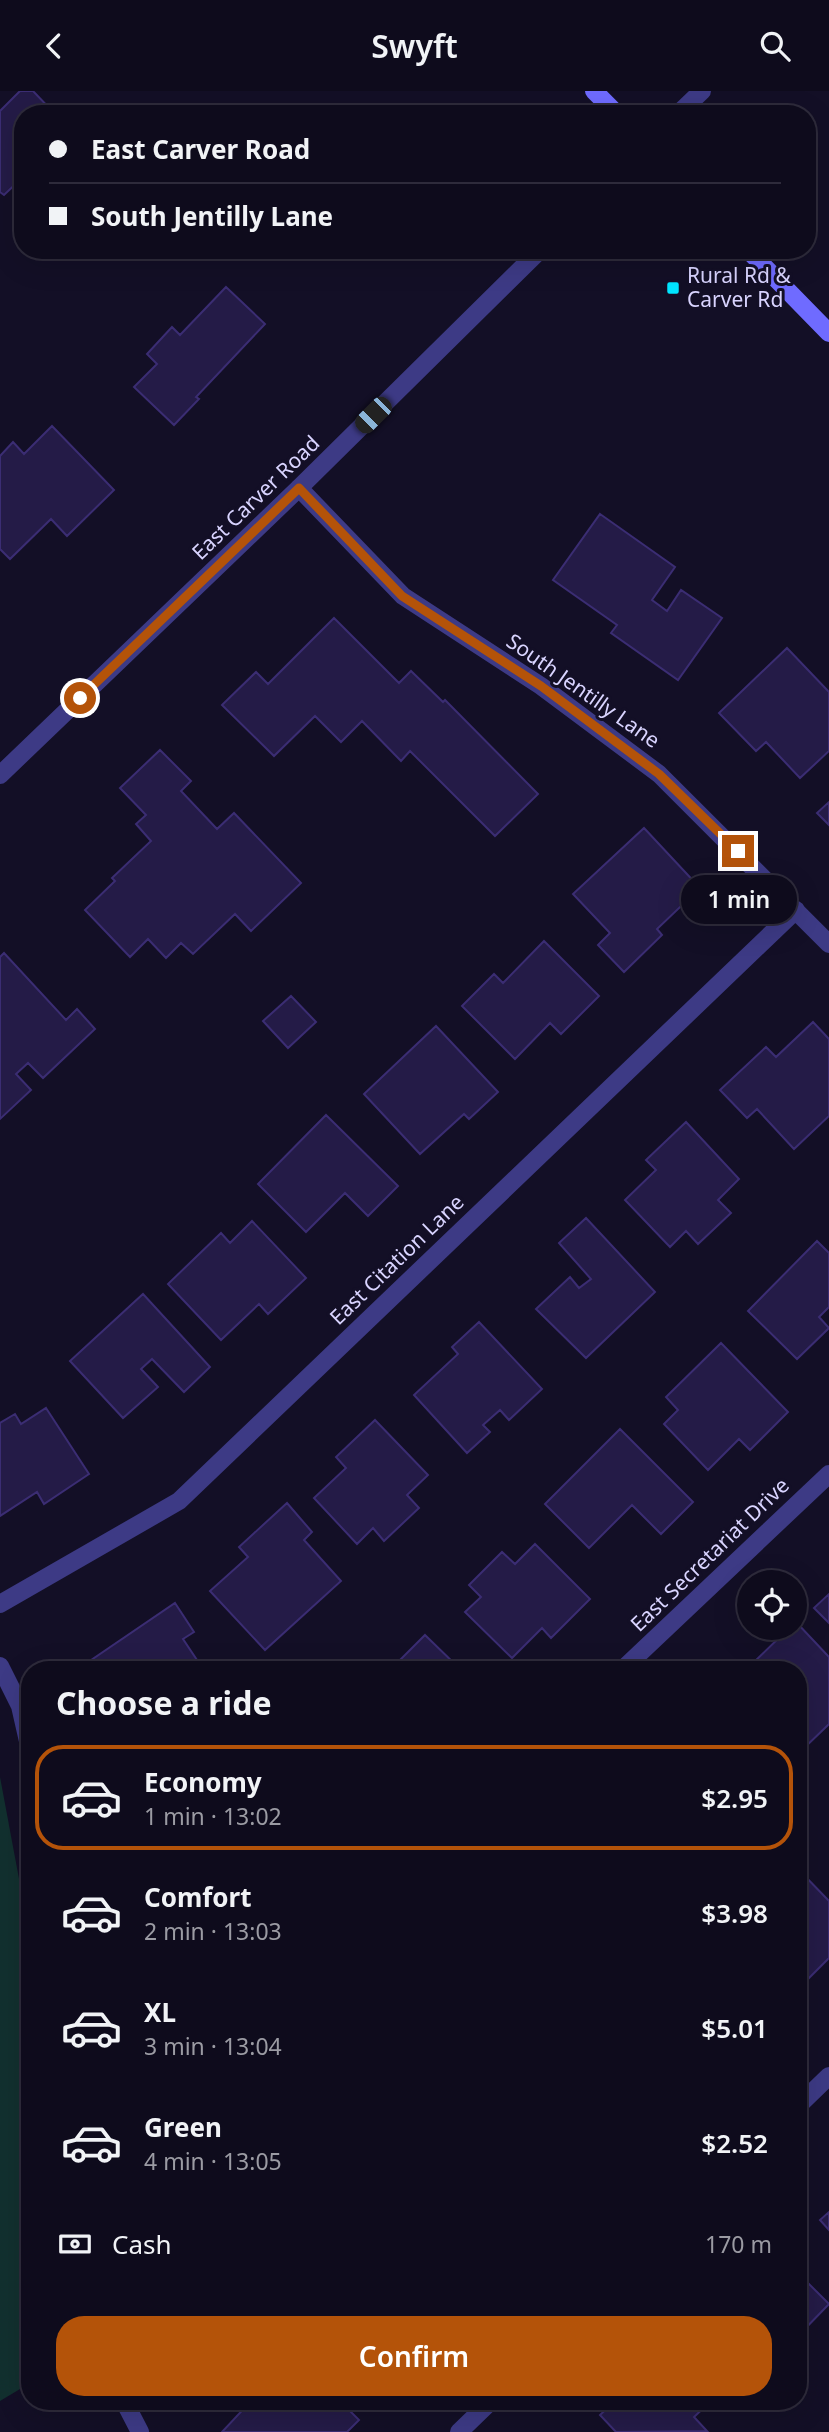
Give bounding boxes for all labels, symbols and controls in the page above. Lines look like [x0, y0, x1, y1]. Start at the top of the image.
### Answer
text: Swyft [371, 24, 458, 67]
icon: back [35, 27, 73, 65]
icon: search [756, 27, 794, 65]
text: East Carver Road [91, 131, 310, 167]
text: South Jentilly Lane [91, 198, 333, 234]
place label: Rural Rd & Carver Rd [687, 261, 791, 313]
marker: Rural Rd & Carver Rd [665, 280, 681, 296]
car [351, 393, 396, 437]
street label: East Carver Road [185, 429, 325, 565]
street label: South Jentilly Lane [501, 627, 666, 754]
route start [64, 682, 96, 714]
route end [722, 835, 754, 867]
callout: 1 min [680, 875, 796, 925]
text: 1 min [708, 883, 770, 915]
street label: East Citation Lane [323, 1188, 469, 1331]
street label: East Secretariat Drive [624, 1471, 795, 1637]
map controls [737, 1570, 807, 1640]
button: locate [737, 1570, 807, 1640]
text: Choose a ride [56, 1681, 272, 1724]
text: Economy [144, 1764, 262, 1800]
icon: car [60, 1766, 123, 1829]
text: $2.95 [701, 1780, 768, 1816]
text: 1 min · 13:02 [144, 1800, 282, 1832]
text: Comfort [144, 1879, 252, 1915]
icon: car [60, 1881, 123, 1944]
text: $3.98 [701, 1895, 768, 1931]
text: 2 min · 13:03 [144, 1915, 282, 1947]
text: XL [144, 1994, 176, 2030]
icon: car [60, 1996, 123, 2059]
text: $5.01 [701, 2010, 768, 2046]
text: 3 min · 13:04 [144, 2030, 282, 2062]
text: Green [144, 2109, 222, 2145]
icon: car [60, 2111, 123, 2174]
text: $2.52 [701, 2125, 768, 2161]
text: 4 min · 13:05 [144, 2145, 282, 2177]
icon: cash [56, 2225, 94, 2263]
text: Cash [112, 2226, 172, 2262]
text: 170 m [705, 2228, 772, 2260]
button: Confirm [56, 2316, 772, 2396]

